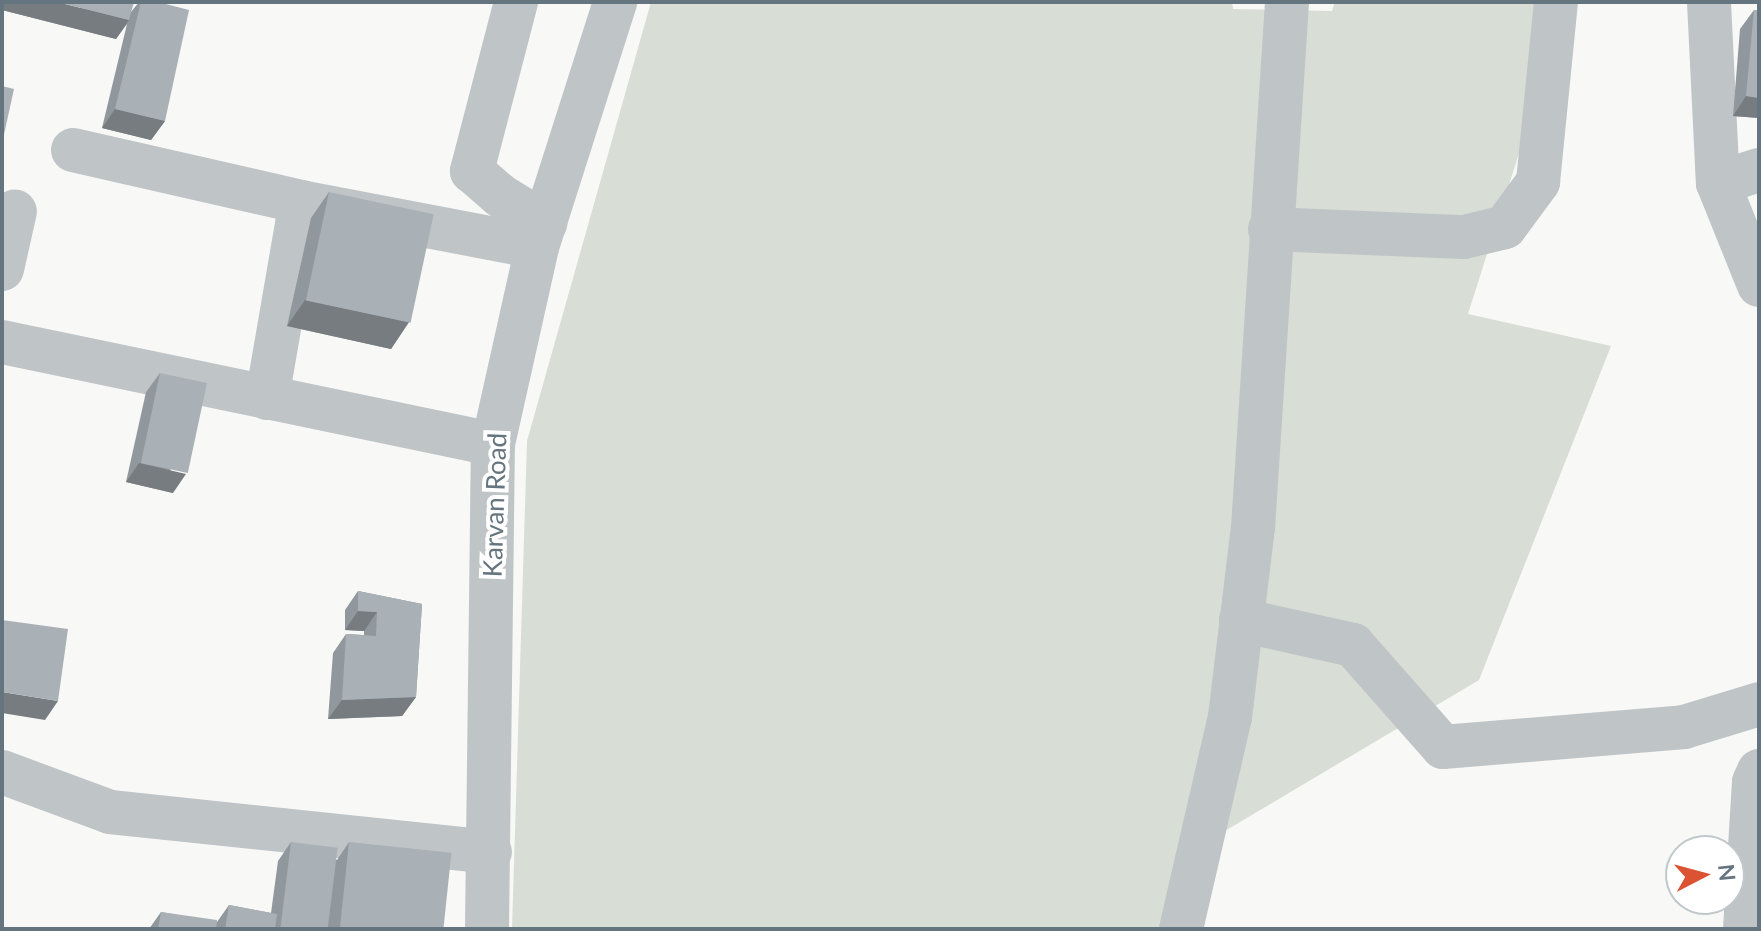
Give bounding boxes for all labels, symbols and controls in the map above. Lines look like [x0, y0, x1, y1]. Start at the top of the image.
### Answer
street label: Karvan Road [477, 432, 513, 578]
north arrow [1665, 835, 1745, 915]
text: N [1713, 863, 1742, 882]

